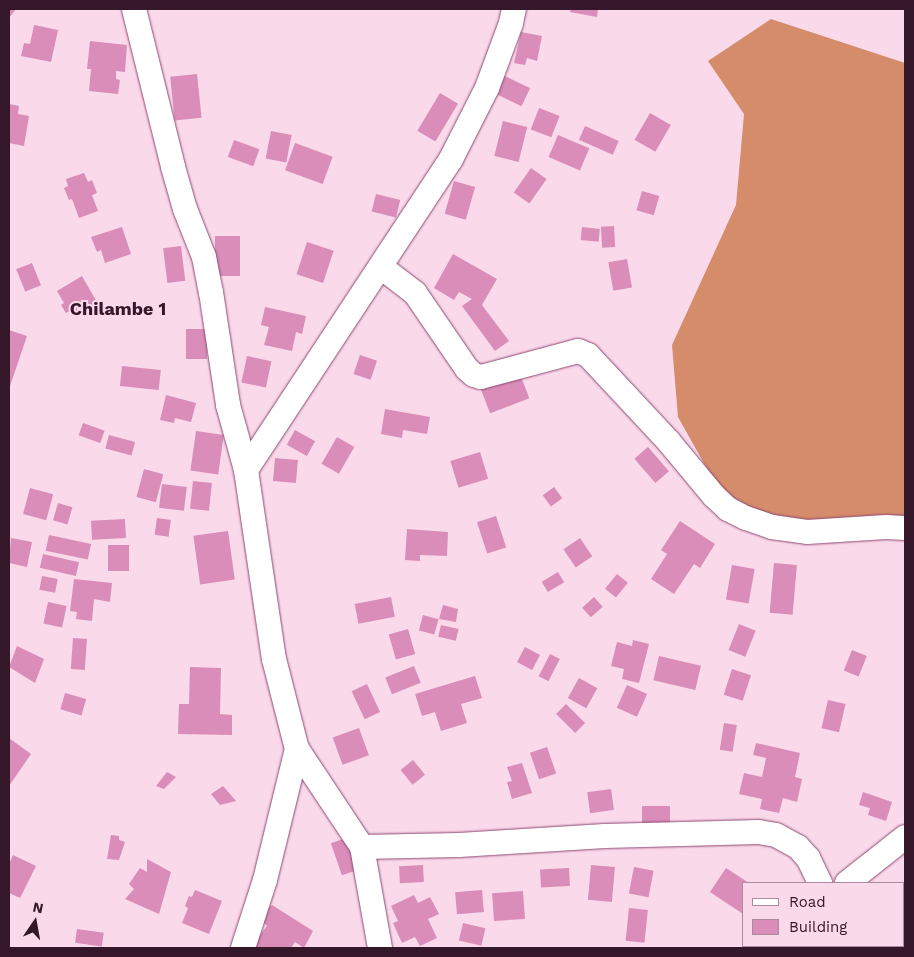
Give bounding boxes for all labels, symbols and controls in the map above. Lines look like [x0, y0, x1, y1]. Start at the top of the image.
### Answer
district label: Chilambe 1 [70, 298, 166, 320]
legend [742, 882, 904, 947]
text: Road [789, 893, 826, 911]
north arrow [10, 897, 60, 947]
text: N [31, 898, 45, 916]
text: Building [789, 918, 847, 936]

